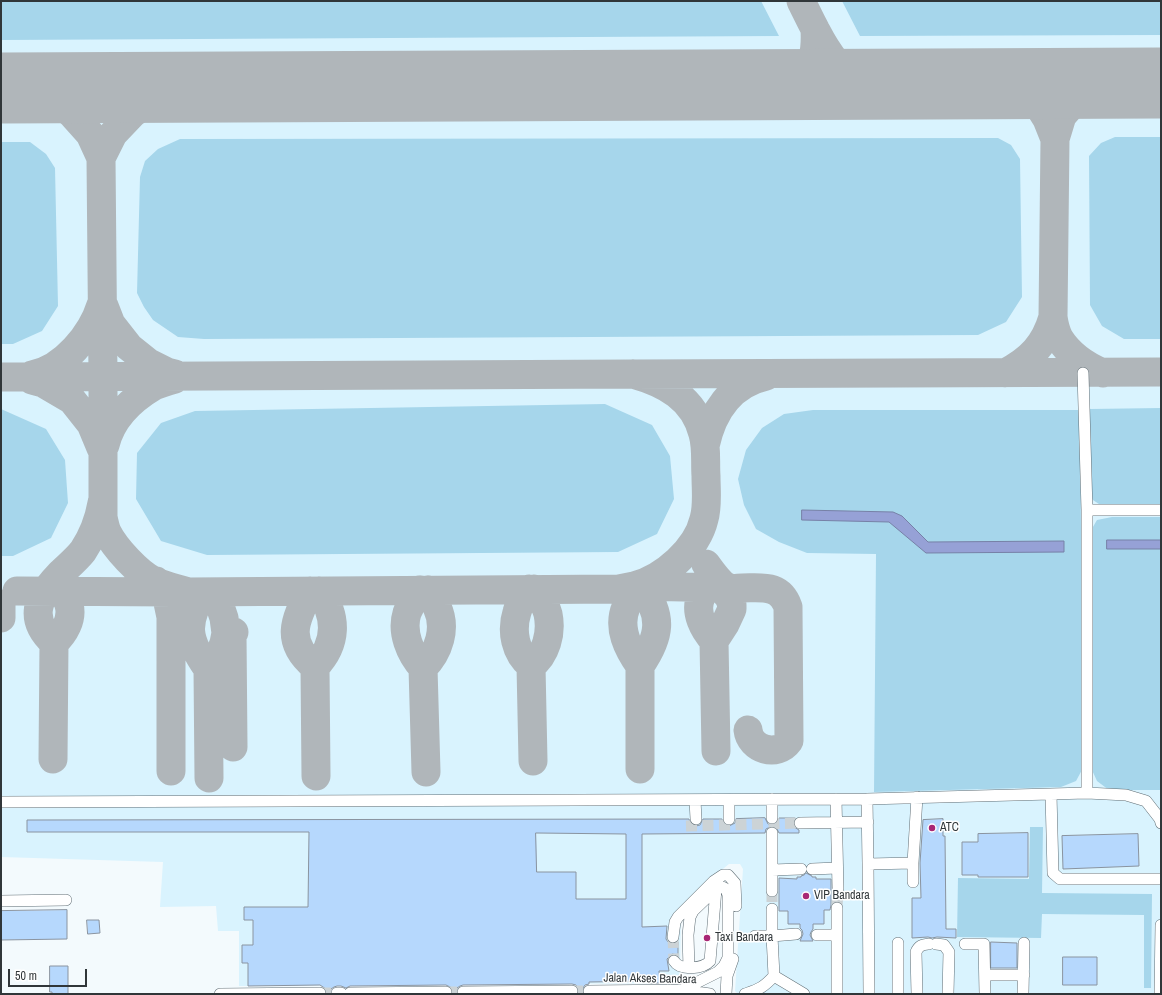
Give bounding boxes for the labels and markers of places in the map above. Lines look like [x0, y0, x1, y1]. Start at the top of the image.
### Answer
place label: ATC [940, 821, 959, 835]
marker: ATC [927, 823, 937, 833]
place label: VIP Bandara [814, 889, 870, 903]
marker: VIP Bandara [801, 891, 811, 901]
place label: Taxi Bandara [715, 931, 773, 945]
marker: Taxi Bandara [702, 933, 712, 943]

